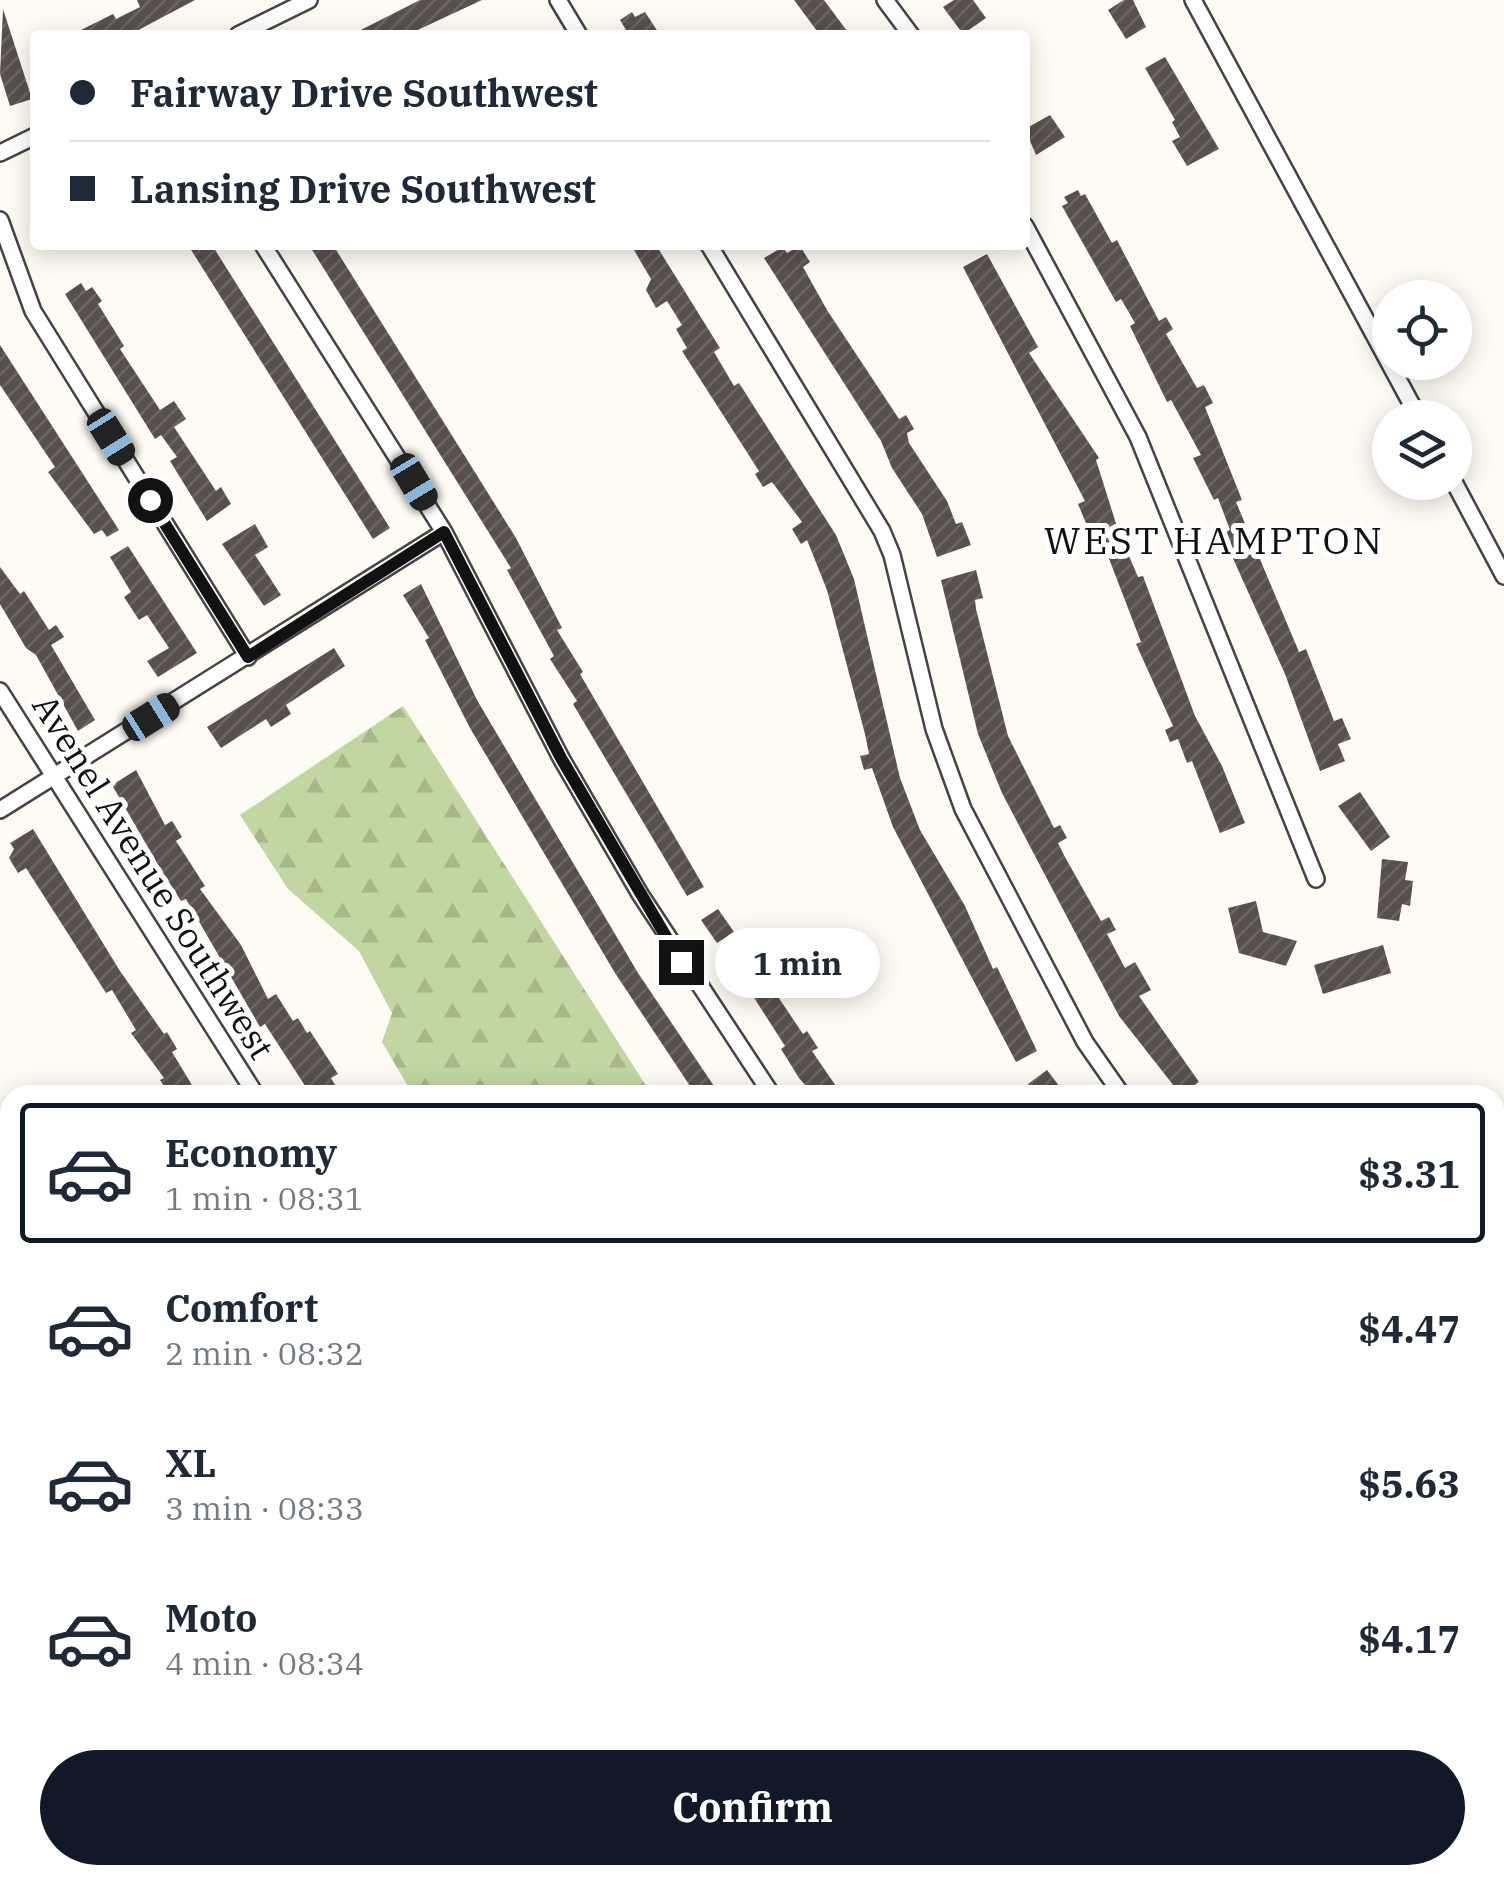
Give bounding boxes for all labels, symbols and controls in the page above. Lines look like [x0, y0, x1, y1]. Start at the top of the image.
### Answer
text: Fairway Drive Southwest [130, 68, 598, 117]
text: Lansing Drive Southwest [130, 164, 596, 213]
map controls [1372, 280, 1472, 500]
button: locate [1372, 280, 1472, 380]
button: layers [1372, 400, 1472, 500]
car [82, 404, 140, 470]
car [386, 449, 442, 515]
route start [128, 478, 173, 523]
district label: WEST HAMPTON [1044, 515, 1384, 564]
street label: Avenel Avenue Southwest [23, 685, 285, 1068]
car [118, 688, 184, 746]
callout: 1 min [716, 927, 881, 997]
route end [659, 940, 704, 985]
text: 1 min [753, 942, 842, 984]
icon: car [45, 1128, 135, 1218]
text: Economy [165, 1128, 337, 1177]
text: $3.31 [1358, 1149, 1460, 1198]
text: 1 min · 08:31 [165, 1177, 364, 1219]
icon: car [45, 1283, 135, 1373]
text: Comfort [165, 1283, 318, 1332]
text: $4.47 [1358, 1304, 1460, 1353]
text: 2 min · 08:32 [165, 1332, 364, 1374]
icon: car [45, 1438, 135, 1528]
text: XL [165, 1438, 216, 1487]
text: $5.63 [1358, 1459, 1460, 1508]
text: 3 min · 08:33 [165, 1487, 364, 1529]
icon: car [45, 1593, 135, 1683]
text: Moto [165, 1593, 257, 1642]
text: $4.17 [1358, 1614, 1460, 1663]
text: 4 min · 08:34 [165, 1642, 364, 1684]
button: Confirm [40, 1750, 1465, 1865]

